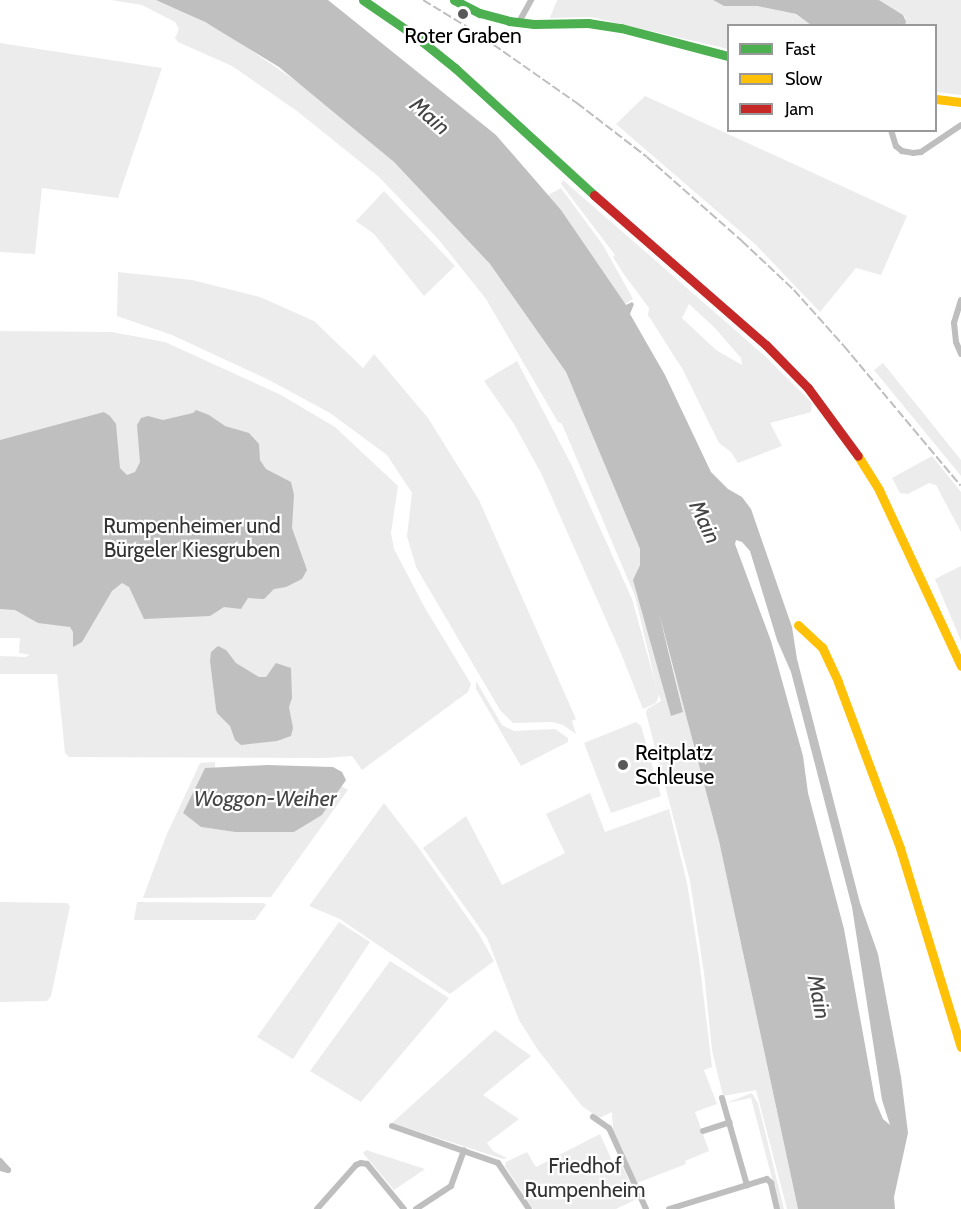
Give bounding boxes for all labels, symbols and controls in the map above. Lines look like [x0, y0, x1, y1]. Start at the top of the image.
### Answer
marker: Roter Graben [456, 7, 470, 21]
place label: Roter Graben [404, 23, 522, 49]
legend [727, 24, 937, 132]
text: Fast [785, 38, 816, 60]
text: Slow [785, 68, 822, 90]
water label: Main [405, 91, 455, 141]
text: Jam [785, 98, 814, 120]
water label: Main [684, 496, 726, 548]
park label: Rumpenheimer und Bürgeler Kiesgruben [103, 513, 281, 563]
place label: Reitplatz Schleuse [635, 740, 714, 790]
marker: Reitplatz Schleuse [616, 758, 630, 772]
water label: Woggon-Weiher [194, 786, 336, 812]
water label: Main [802, 973, 836, 1021]
park label: Friedhof Rumpenheim [524, 1153, 646, 1203]

